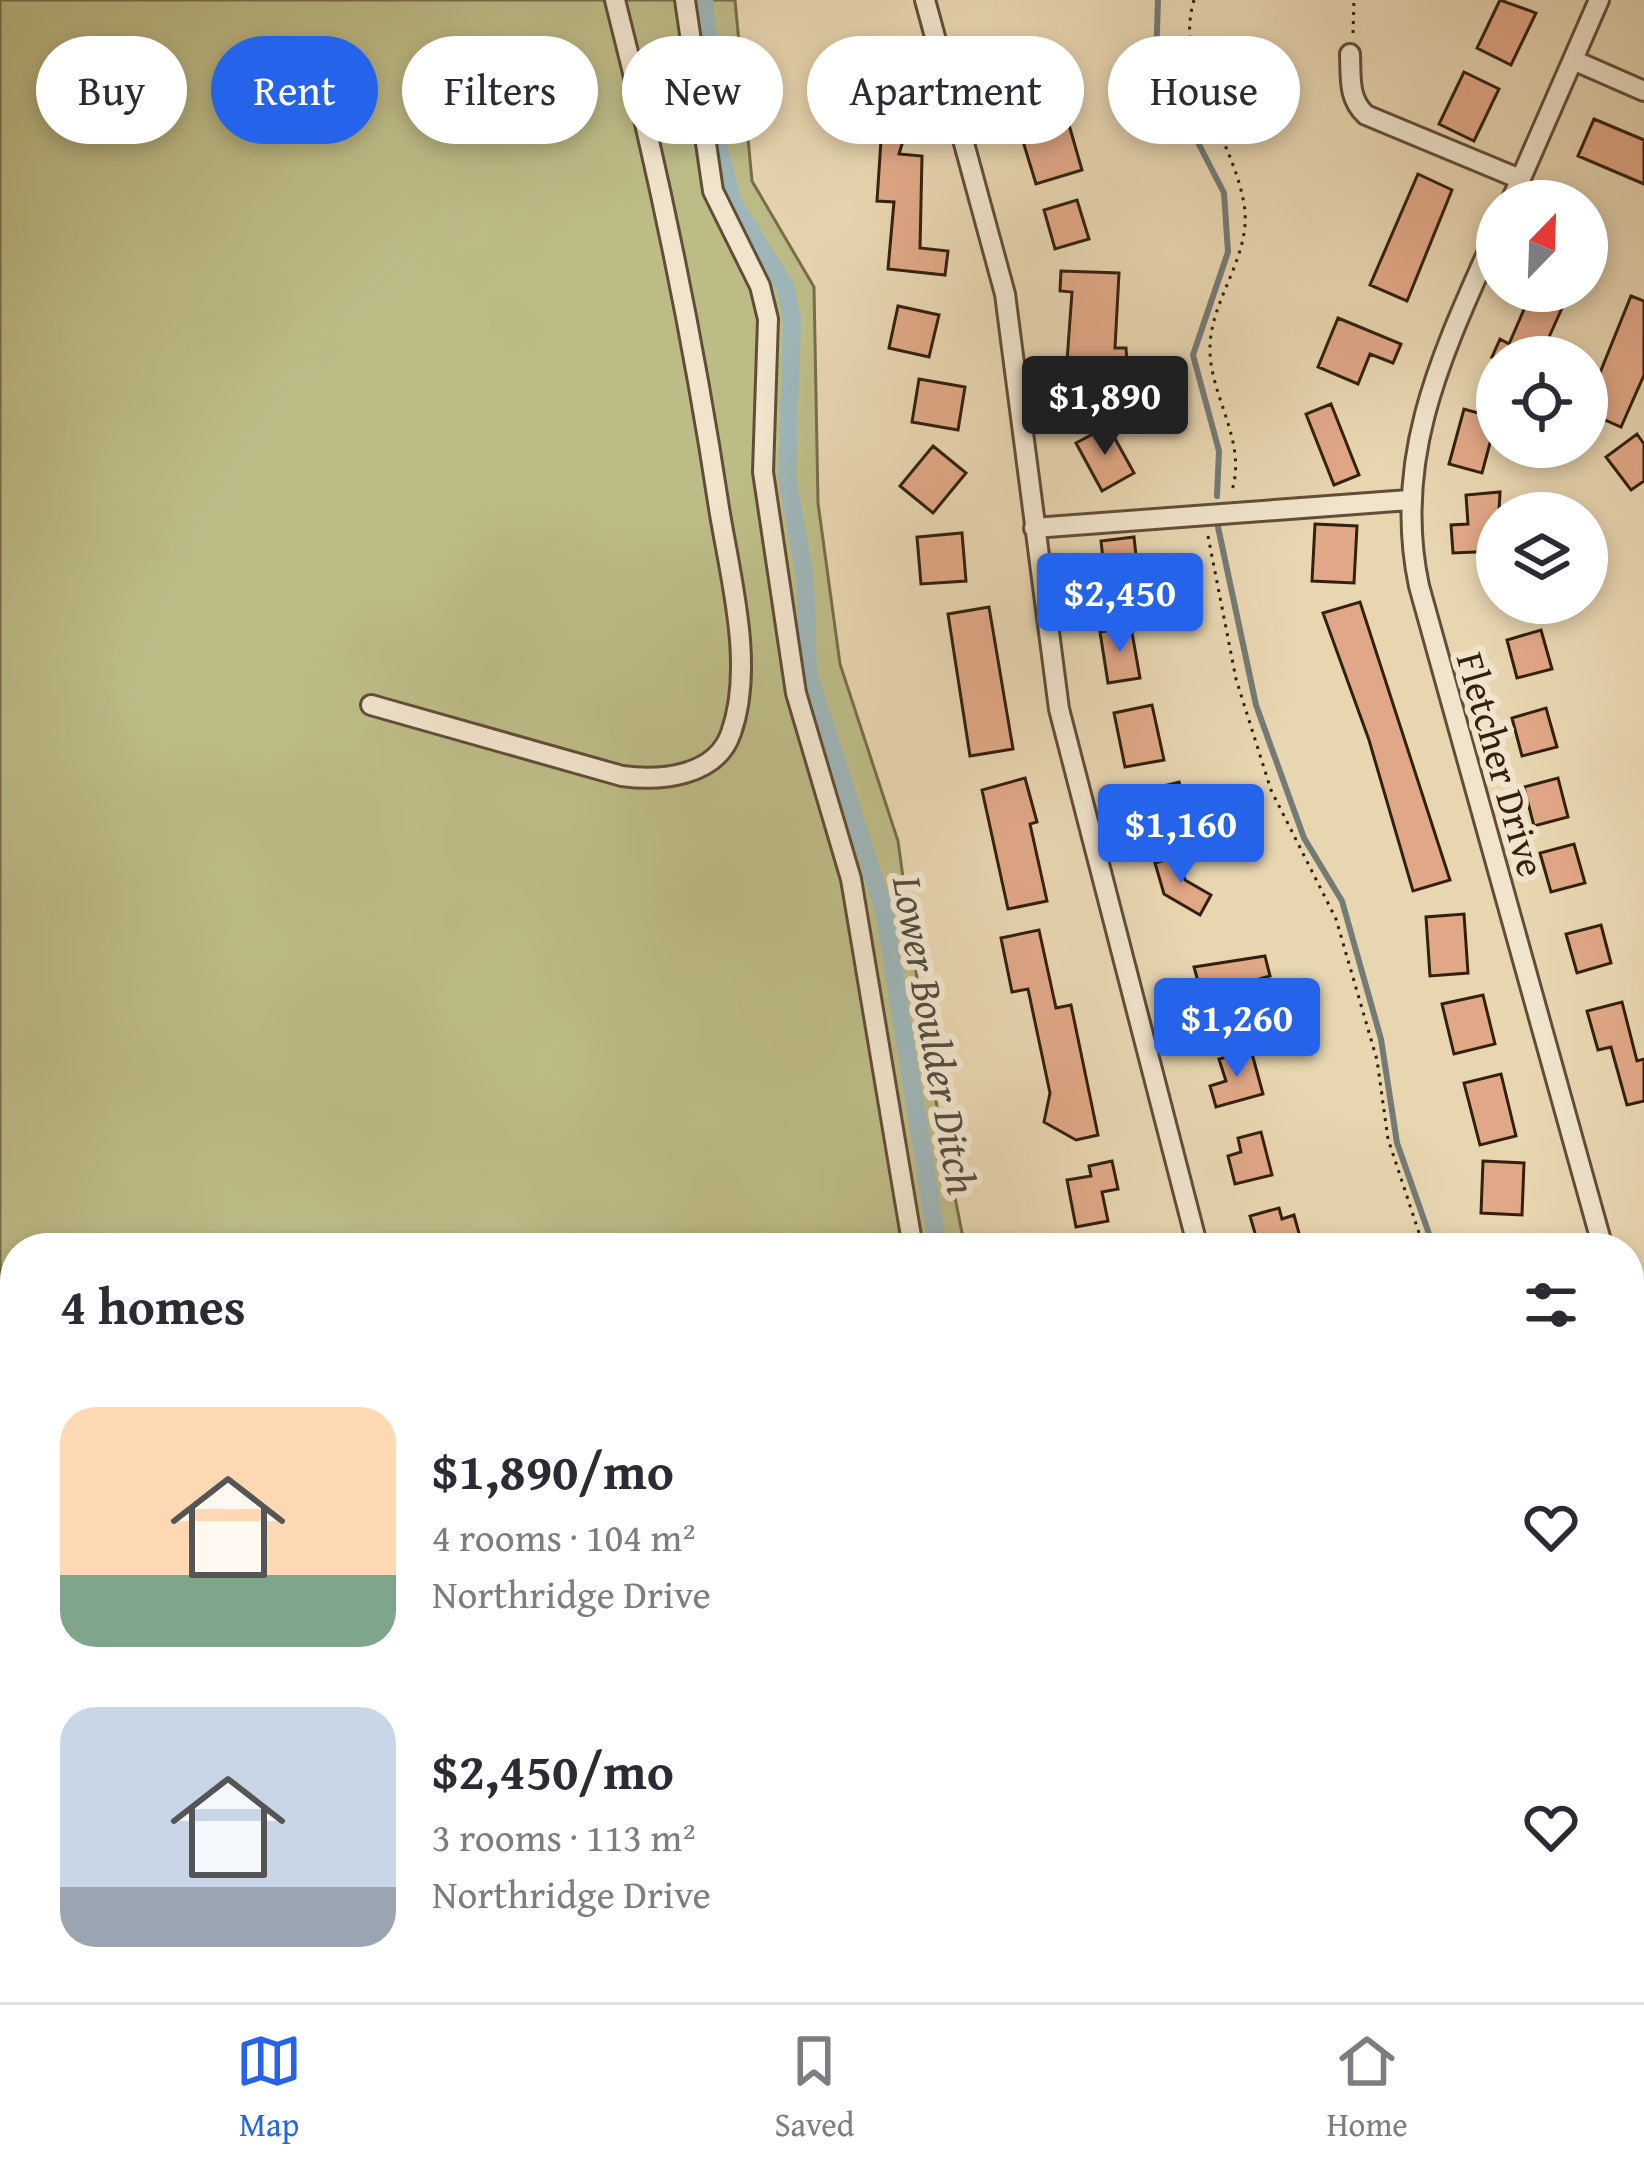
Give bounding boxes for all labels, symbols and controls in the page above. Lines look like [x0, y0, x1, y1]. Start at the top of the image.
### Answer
chip: Buy [36, 36, 187, 144]
chip: Rent [211, 36, 378, 144]
chip: Filters [402, 36, 598, 144]
chip: New [622, 36, 783, 144]
chip: Apartment [807, 36, 1084, 144]
chip: House [1108, 36, 1300, 144]
north arrow [1476, 180, 1608, 312]
map controls [1476, 180, 1608, 624]
button: locate [1476, 336, 1608, 468]
pin: $1,890 [1007, 356, 1203, 458]
text: $1,890 [1049, 366, 1161, 423]
button: layers [1476, 492, 1608, 624]
pin: $2,450 [1022, 553, 1218, 655]
text: $2,450 [1064, 563, 1176, 620]
street label: Fletcher Drive [1443, 645, 1561, 883]
pin: $1,160 [1083, 784, 1279, 886]
text: $1,160 [1125, 794, 1237, 851]
water label: Lower Boulder Ditch [878, 870, 994, 1199]
pin: $1,260 [1139, 978, 1335, 1080]
text: $1,260 [1181, 988, 1293, 1045]
text: 4 homes [60, 1268, 246, 1343]
icon: filters [1518, 1272, 1584, 1338]
text: $1,890/mo [432, 1433, 674, 1508]
icon: home [156, 1455, 300, 1599]
icon: heart [1518, 1494, 1584, 1560]
text: 4 rooms · 104 m² [432, 1508, 696, 1565]
text: Northridge Drive [432, 1565, 711, 1622]
text: $2,450/mo [432, 1733, 674, 1808]
icon: home [156, 1755, 300, 1899]
icon: heart [1518, 1794, 1584, 1860]
text: 3 rooms · 113 m² [432, 1808, 696, 1865]
text: Northridge Drive [432, 1865, 711, 1922]
tab: Map [236, 2028, 302, 2148]
tab: Saved [774, 2028, 854, 2148]
tab: Home [1327, 2028, 1408, 2148]

